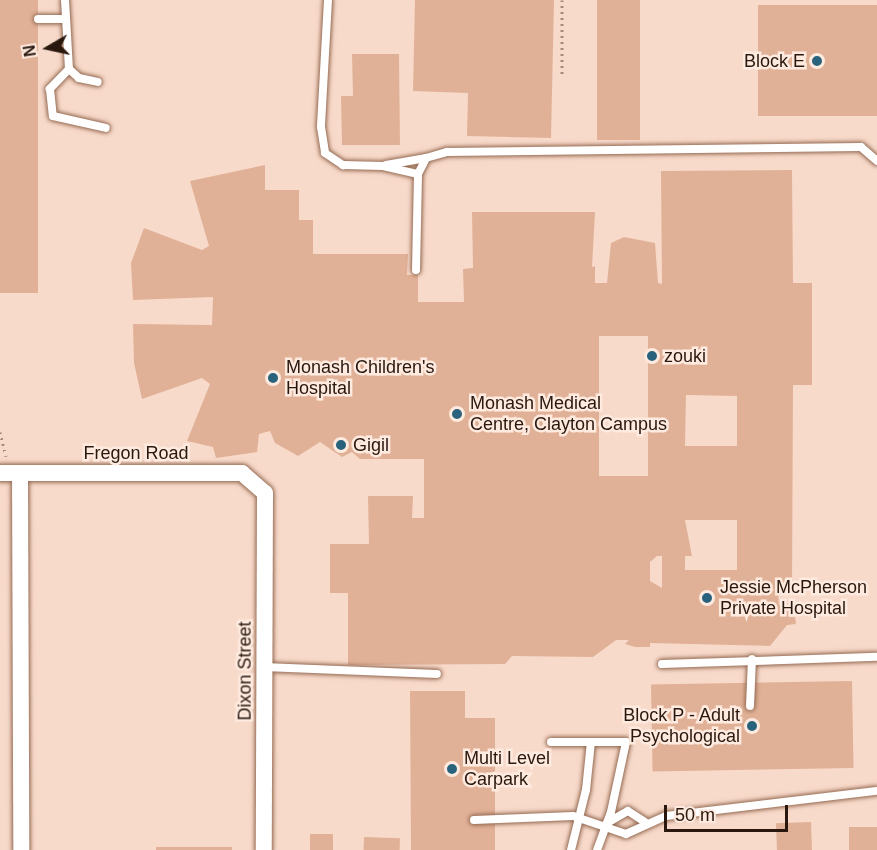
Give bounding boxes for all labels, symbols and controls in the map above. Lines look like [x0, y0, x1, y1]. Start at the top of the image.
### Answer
north arrow [18, 18, 78, 78]
text: N [20, 44, 39, 58]
place label: Block E [744, 50, 805, 72]
marker: Block E [810, 54, 824, 68]
place label: zouki [664, 345, 706, 367]
marker: zouki [645, 349, 659, 363]
place label: Monash Children's Hospital [286, 357, 435, 400]
marker: Monash Children's Hospital [264, 369, 282, 387]
place label: Monash Medical Centre, Clayton Campus [470, 393, 667, 436]
marker: Monash Medical Centre, Clayton Campus [448, 405, 466, 423]
place label: Gigil [353, 434, 389, 456]
marker: Gigil [334, 438, 348, 452]
street label: Fregon Road [83, 442, 189, 464]
place label: Jessie McPherson Private Hospital [720, 577, 867, 620]
marker: Jessie McPherson Private Hospital [698, 589, 716, 607]
street label: Dixon Street [234, 621, 256, 721]
place label: Block P - Adult Psychological [622, 705, 740, 748]
marker: Block P - Adult Psychological [745, 719, 759, 733]
place label: Multi Level Carpark [464, 748, 550, 790]
marker: Multi Level Carpark [445, 762, 459, 776]
scale bar [667, 793, 792, 831]
text: 50 m [675, 805, 715, 825]

